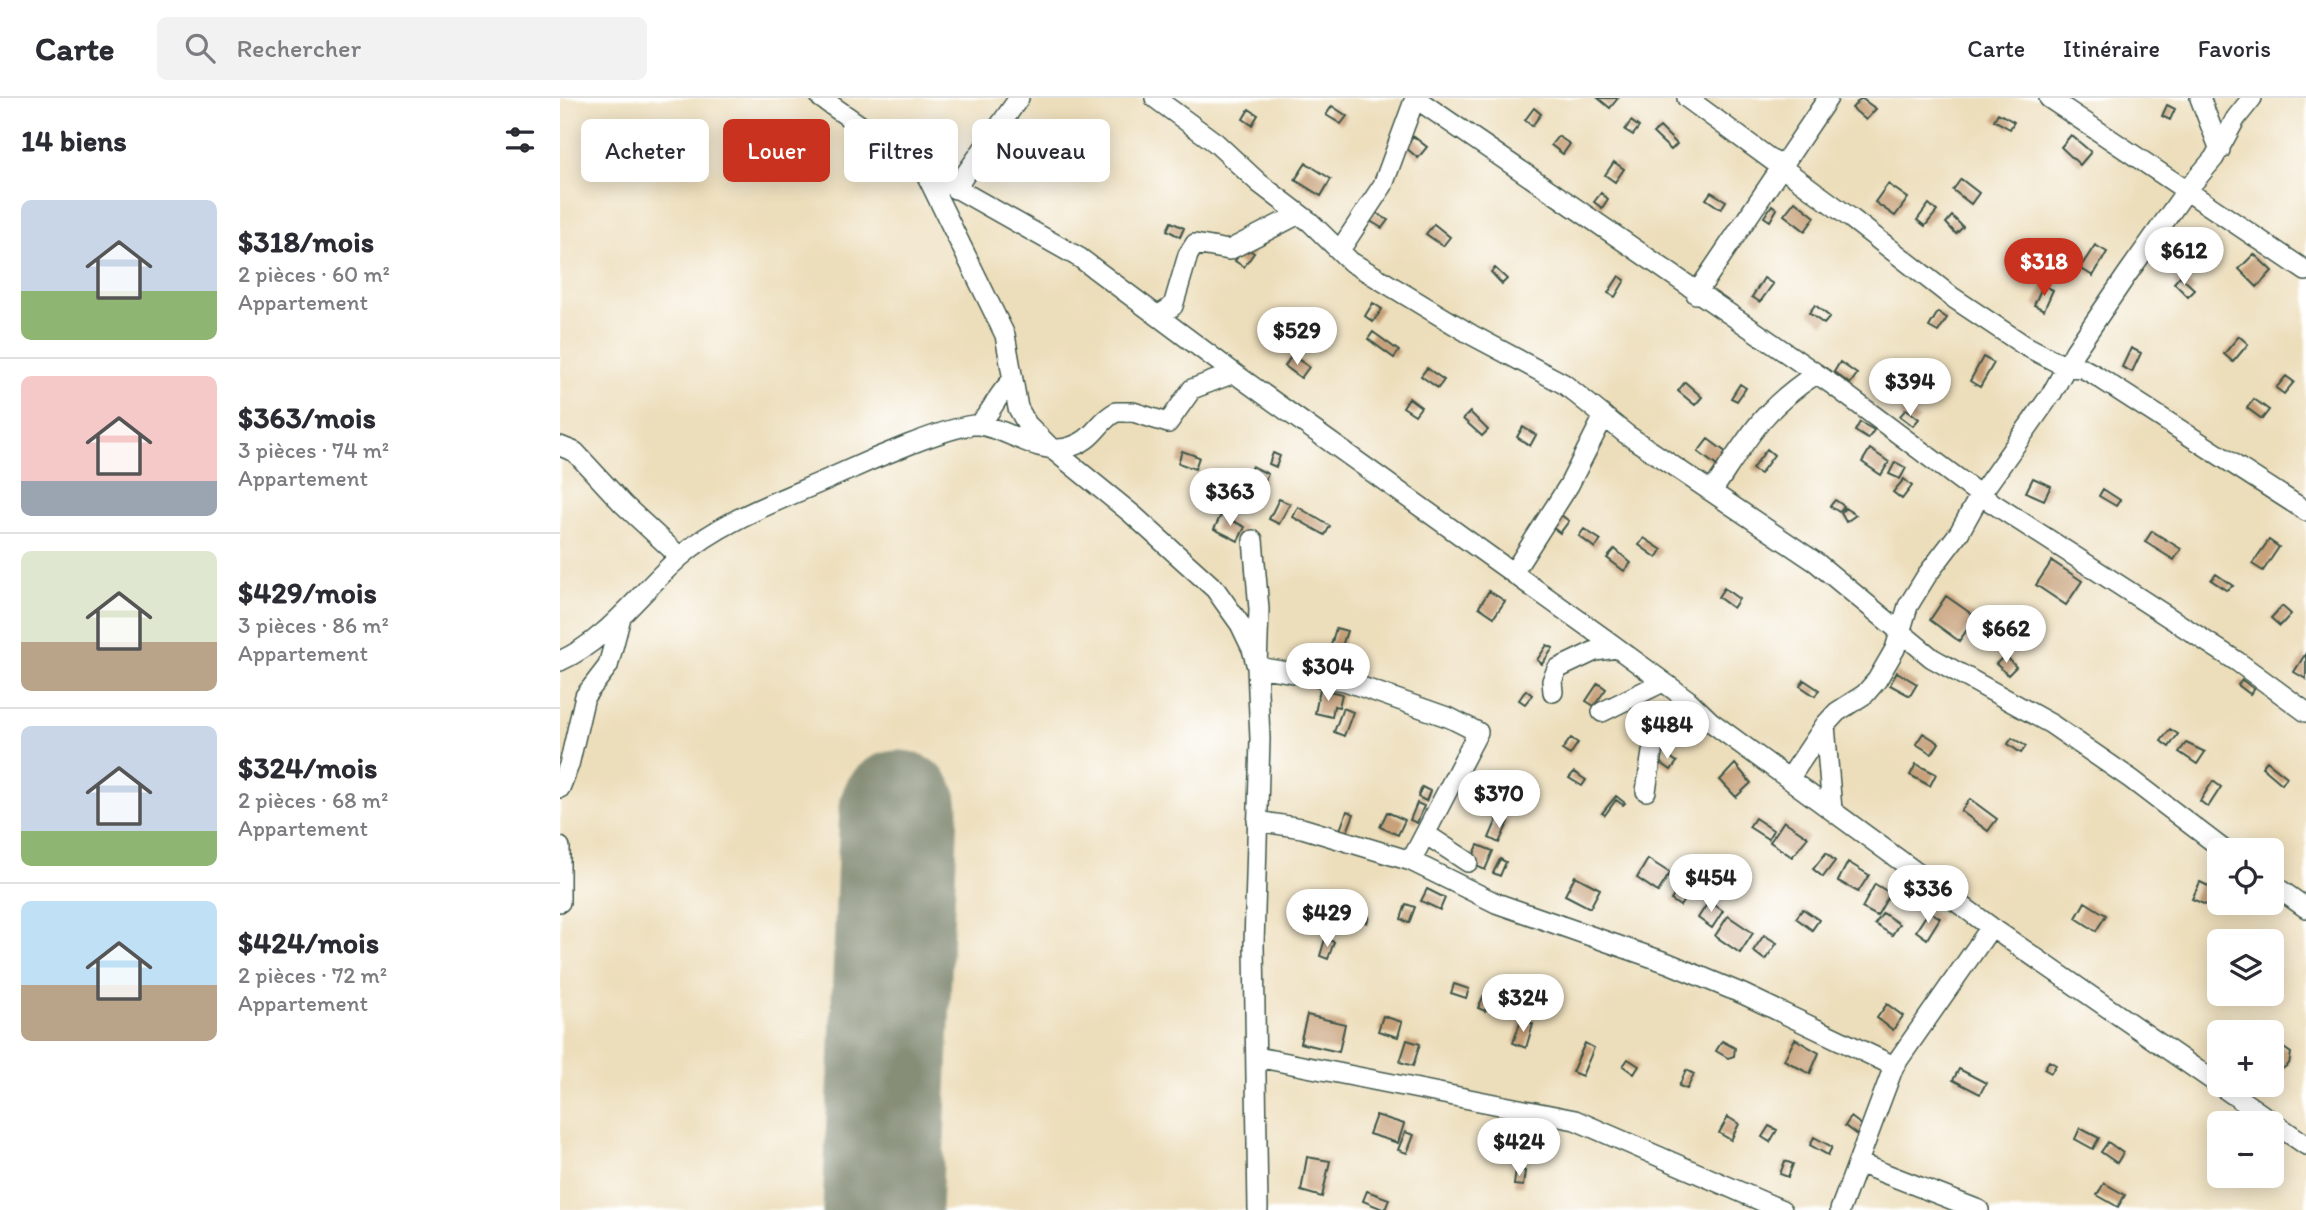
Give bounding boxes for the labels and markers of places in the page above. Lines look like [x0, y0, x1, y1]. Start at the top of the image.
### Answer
pin: $612 [2143, 228, 2225, 287]
pin: $318 [2003, 238, 2085, 298]
pin: $529 [1256, 308, 1338, 367]
pin: $394 [1869, 358, 1951, 418]
pin: $363 [1189, 468, 1271, 528]
pin: $662 [1965, 606, 2047, 665]
pin: $304 [1287, 644, 1369, 703]
pin: $484 [1626, 702, 1708, 761]
pin: $370 [1458, 770, 1540, 830]
pin: $454 [1670, 854, 1752, 914]
pin: $336 [1887, 866, 1969, 925]
pin: $429 [1286, 890, 1368, 949]
pin: $324 [1482, 974, 1564, 1034]
pin: $424 [1478, 1118, 1560, 1178]

